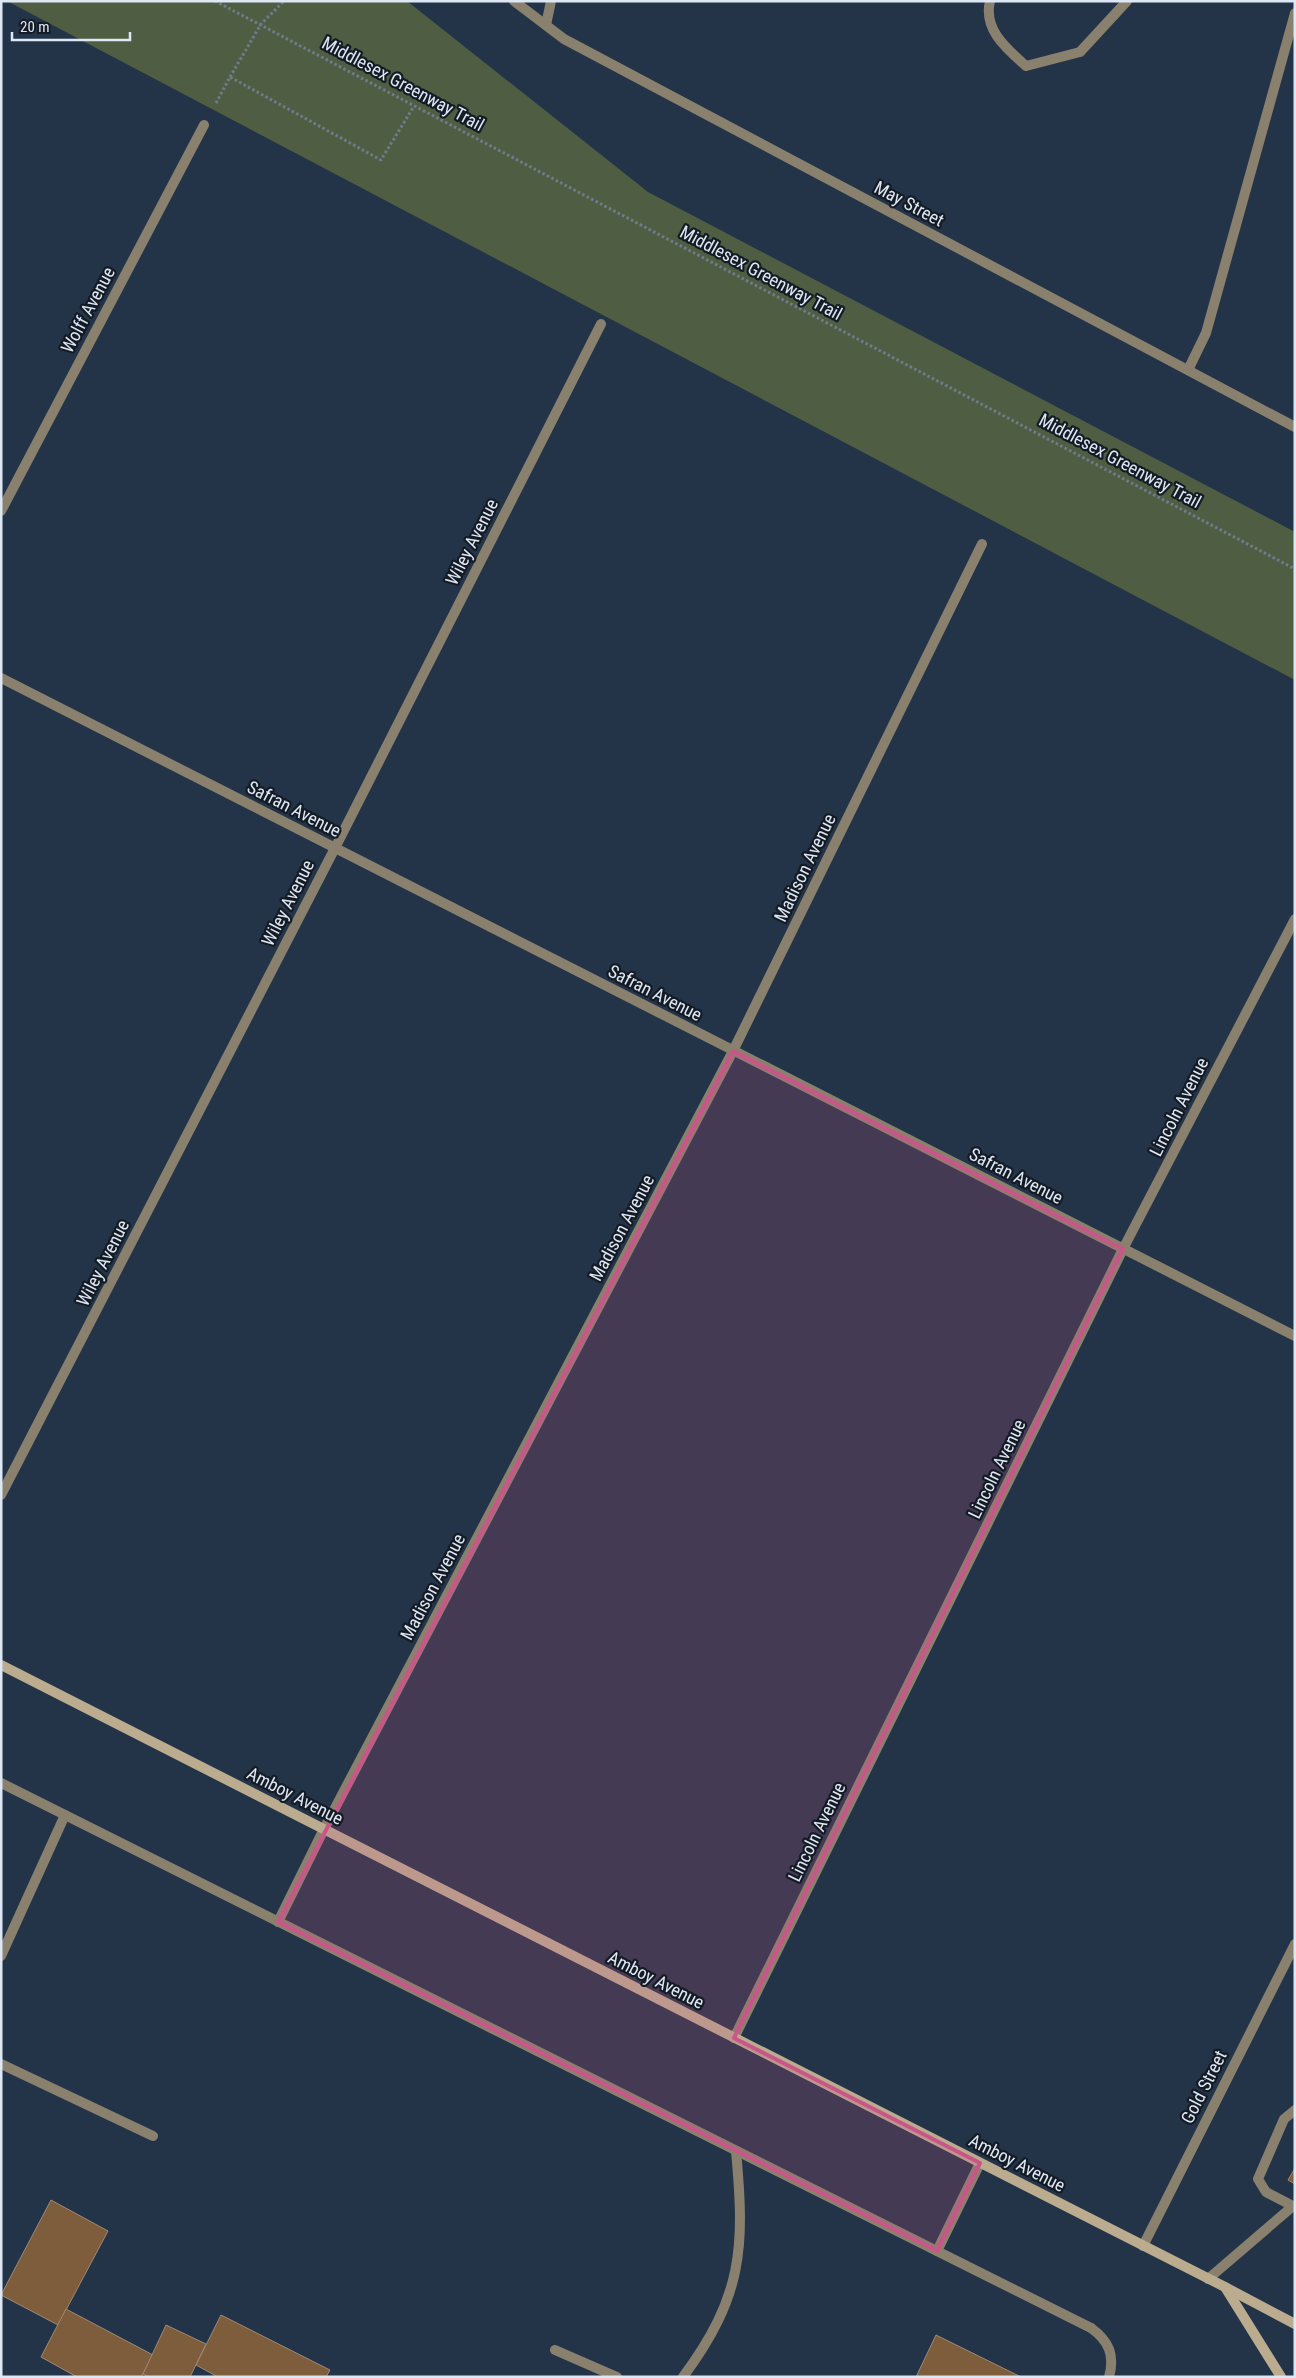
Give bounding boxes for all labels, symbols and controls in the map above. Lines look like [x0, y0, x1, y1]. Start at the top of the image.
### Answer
scale bar [12, 10, 130, 42]
text: 20 m [20, 18, 50, 36]
street label: Middlesex Greenway Trail [319, 32, 488, 135]
street label: May Street [871, 176, 948, 231]
street label: Middlesex Greenway Trail [677, 221, 846, 324]
street label: Wolff Avenue [56, 263, 119, 356]
street label: Middlesex Greenway Trail [1036, 409, 1205, 512]
street label: Wiley Avenue [441, 495, 502, 588]
street label: Safran Avenue [244, 776, 344, 841]
street label: Madison Avenue [769, 811, 840, 925]
street label: Wiley Avenue [257, 856, 318, 949]
street label: Safran Avenue [605, 960, 705, 1025]
street label: Lincoln Avenue [1145, 1054, 1212, 1159]
street label: Safran Avenue [966, 1143, 1066, 1208]
street label: Madison Avenue [585, 1171, 658, 1284]
street label: Wiley Avenue [72, 1216, 133, 1309]
street label: Lincoln Avenue [964, 1416, 1030, 1522]
street label: Madison Avenue [396, 1530, 469, 1643]
street label: Amboy Avenue [244, 1762, 347, 1829]
street label: Lincoln Avenue [784, 1779, 850, 1885]
street label: Amboy Avenue [605, 1946, 708, 2013]
street label: Gold Street [1176, 2047, 1231, 2127]
street label: Amboy Avenue [966, 2129, 1069, 2196]

